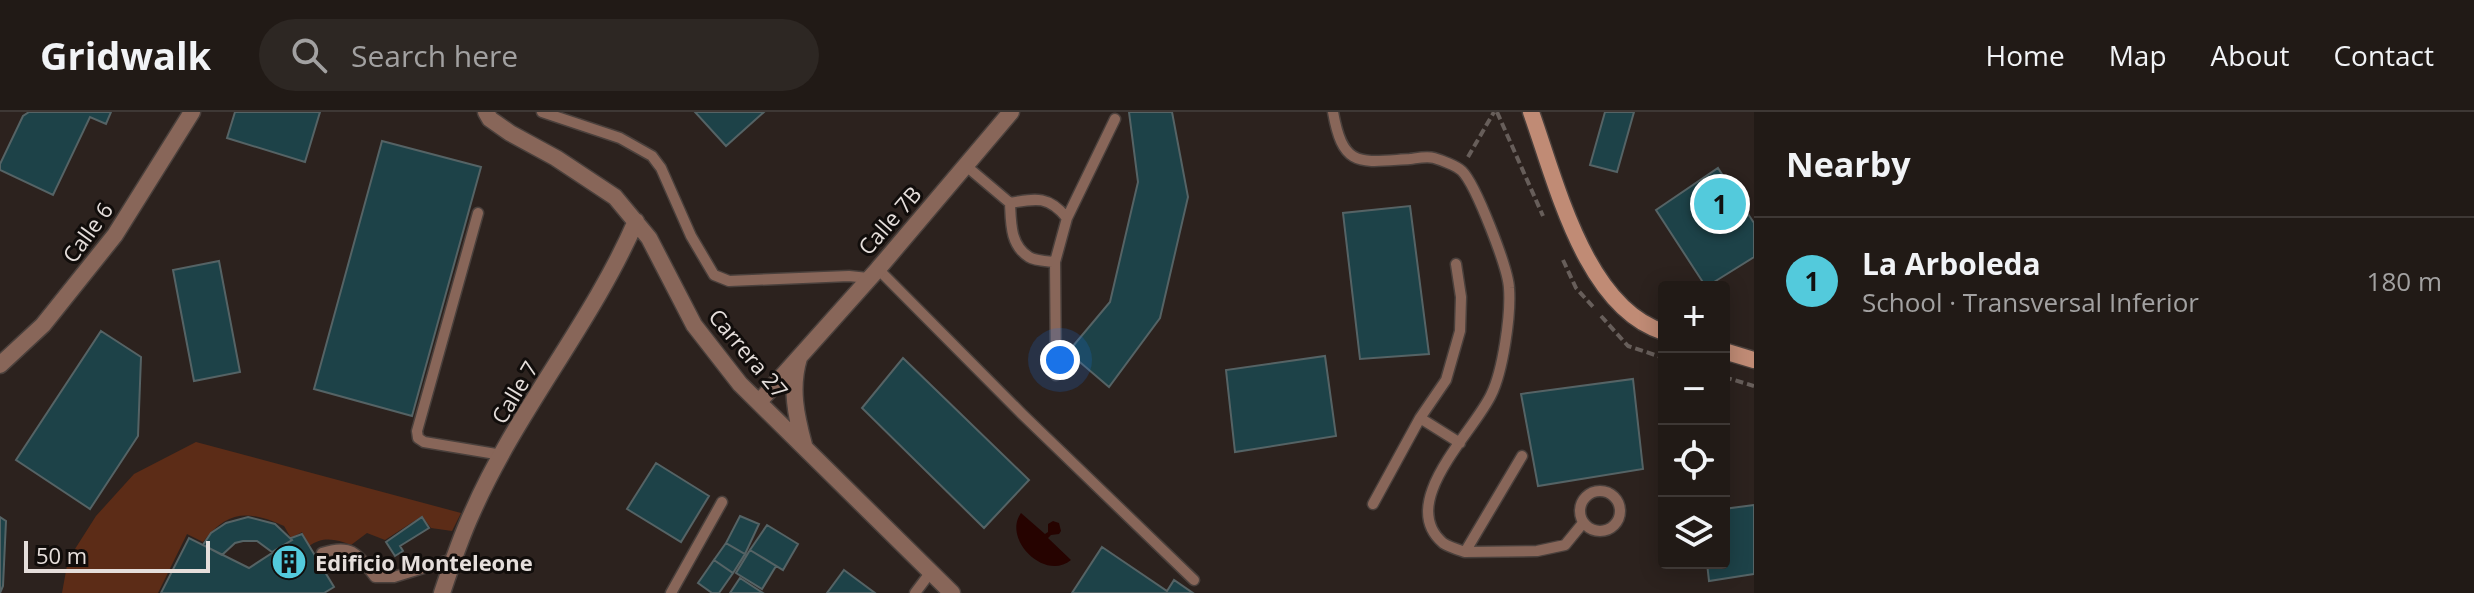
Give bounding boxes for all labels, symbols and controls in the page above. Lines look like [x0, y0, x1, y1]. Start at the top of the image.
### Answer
search box [259, 19, 819, 91]
text: Gridwalk [40, 29, 211, 81]
icon: search [287, 33, 331, 77]
text: Search here [351, 35, 518, 76]
text: Home [1986, 36, 2065, 74]
text: Map [2109, 36, 2167, 74]
text: About [2211, 36, 2289, 74]
text: Contact [2333, 36, 2434, 74]
text: Nearby [1786, 141, 1911, 187]
pin: 1 [1694, 174, 1746, 234]
street label: Calle 7B [851, 179, 927, 261]
street label: Calle 6 [55, 196, 119, 268]
text: La Arboleda [1862, 243, 2041, 284]
text: 1 [1805, 263, 1819, 299]
text: 180 m [2367, 263, 2442, 299]
map controls [1658, 281, 1730, 569]
button: + [1658, 281, 1730, 353]
text: School · Transversal Inferior [1862, 284, 2199, 320]
street label: Carrera 27 [703, 302, 795, 404]
your location [1040, 340, 1080, 380]
button: − [1658, 353, 1730, 425]
street label: Calle 7 [484, 355, 544, 429]
button: locate [1658, 425, 1730, 497]
button: layers [1658, 497, 1730, 569]
scale bar [24, 537, 210, 573]
text: 50 m [36, 540, 87, 570]
building icon: Edificio Monteleone [270, 543, 308, 581]
place label: Edificio Monteleone [315, 547, 533, 577]

